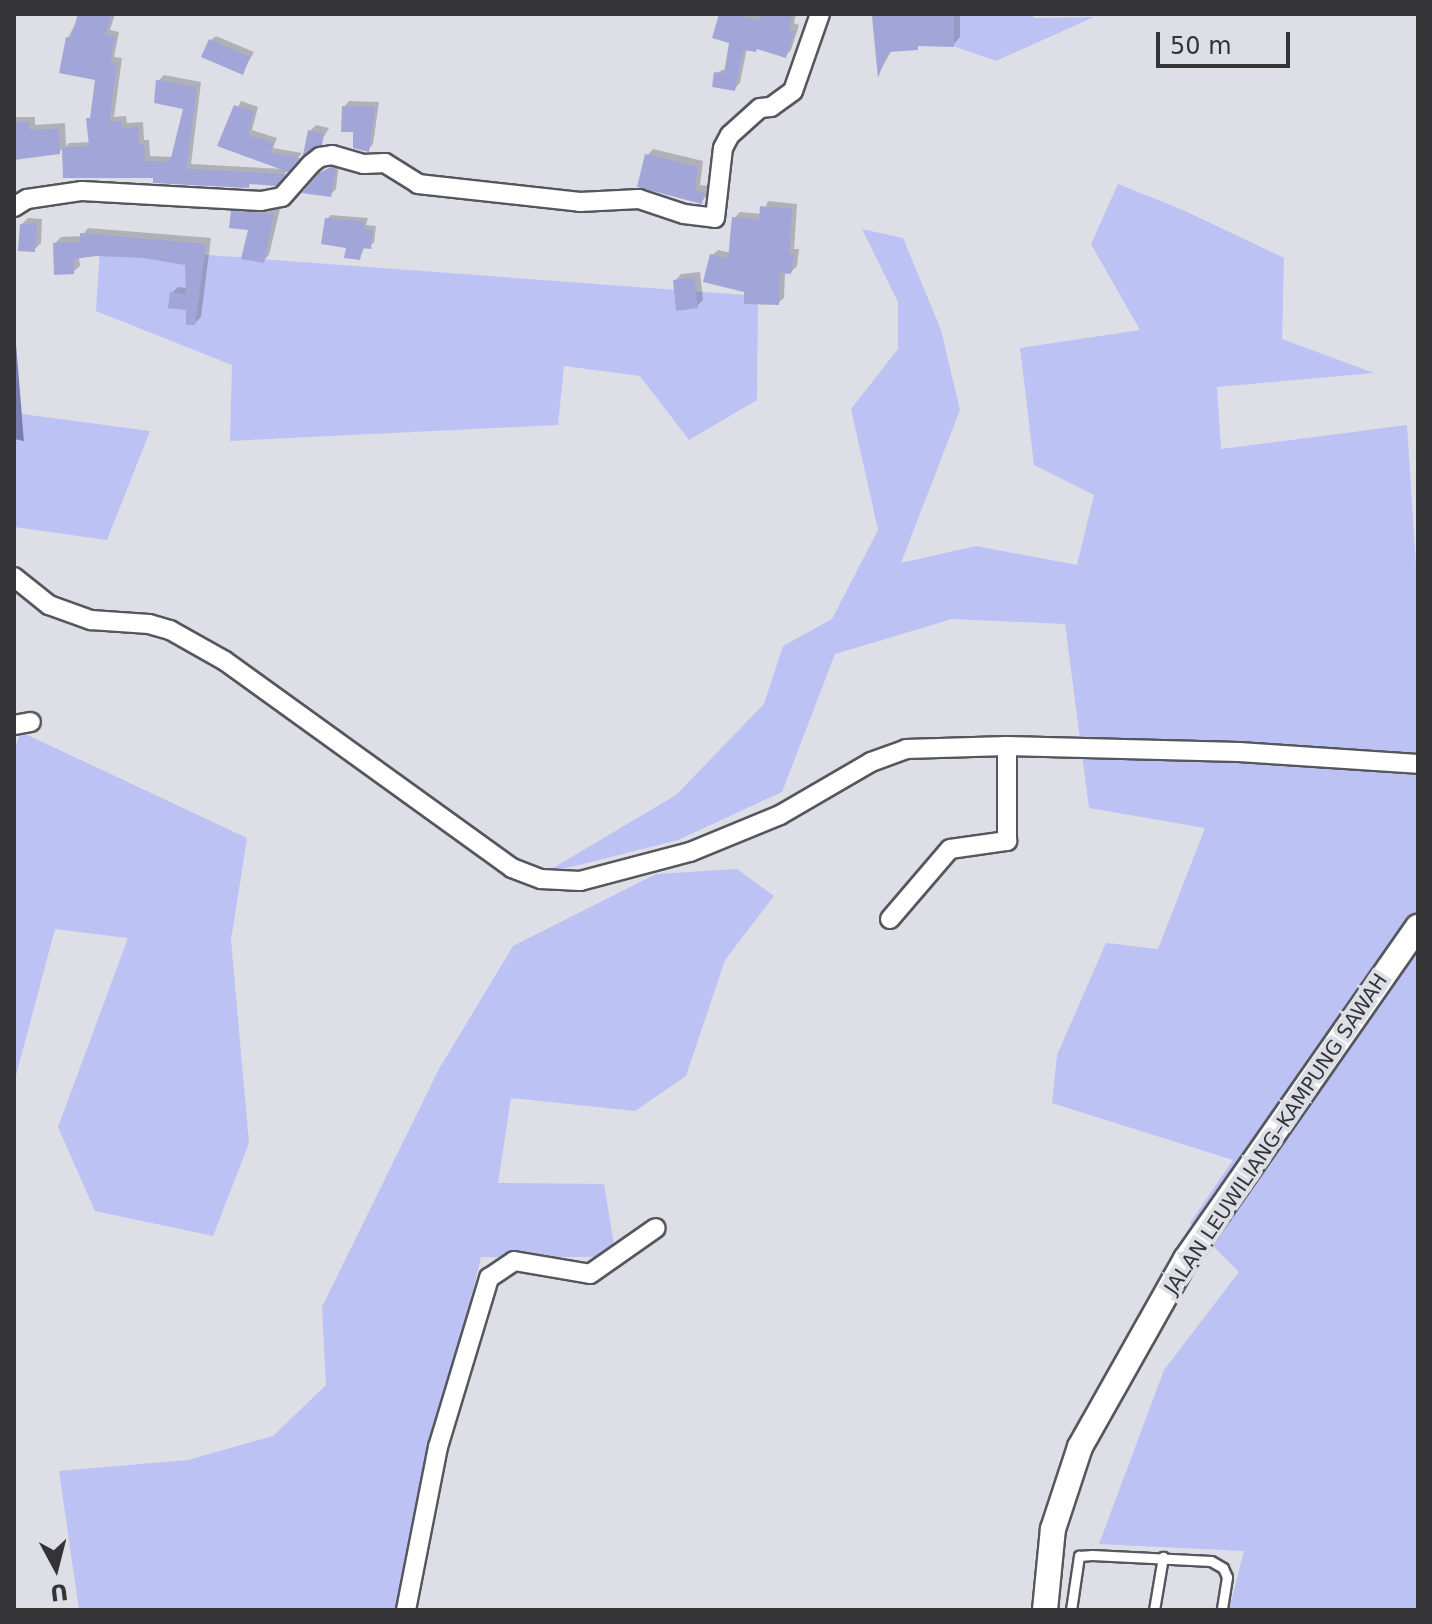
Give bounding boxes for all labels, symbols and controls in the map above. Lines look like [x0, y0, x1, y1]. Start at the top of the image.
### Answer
scale bar [1160, 16, 1294, 66]
text: 50 m [1170, 32, 1232, 60]
street label: JALAN LEUWILIANG–KAMPUNG SAWAH [1159, 969, 1393, 1299]
north arrow [16, 1528, 96, 1608]
text: U [49, 1579, 69, 1606]

